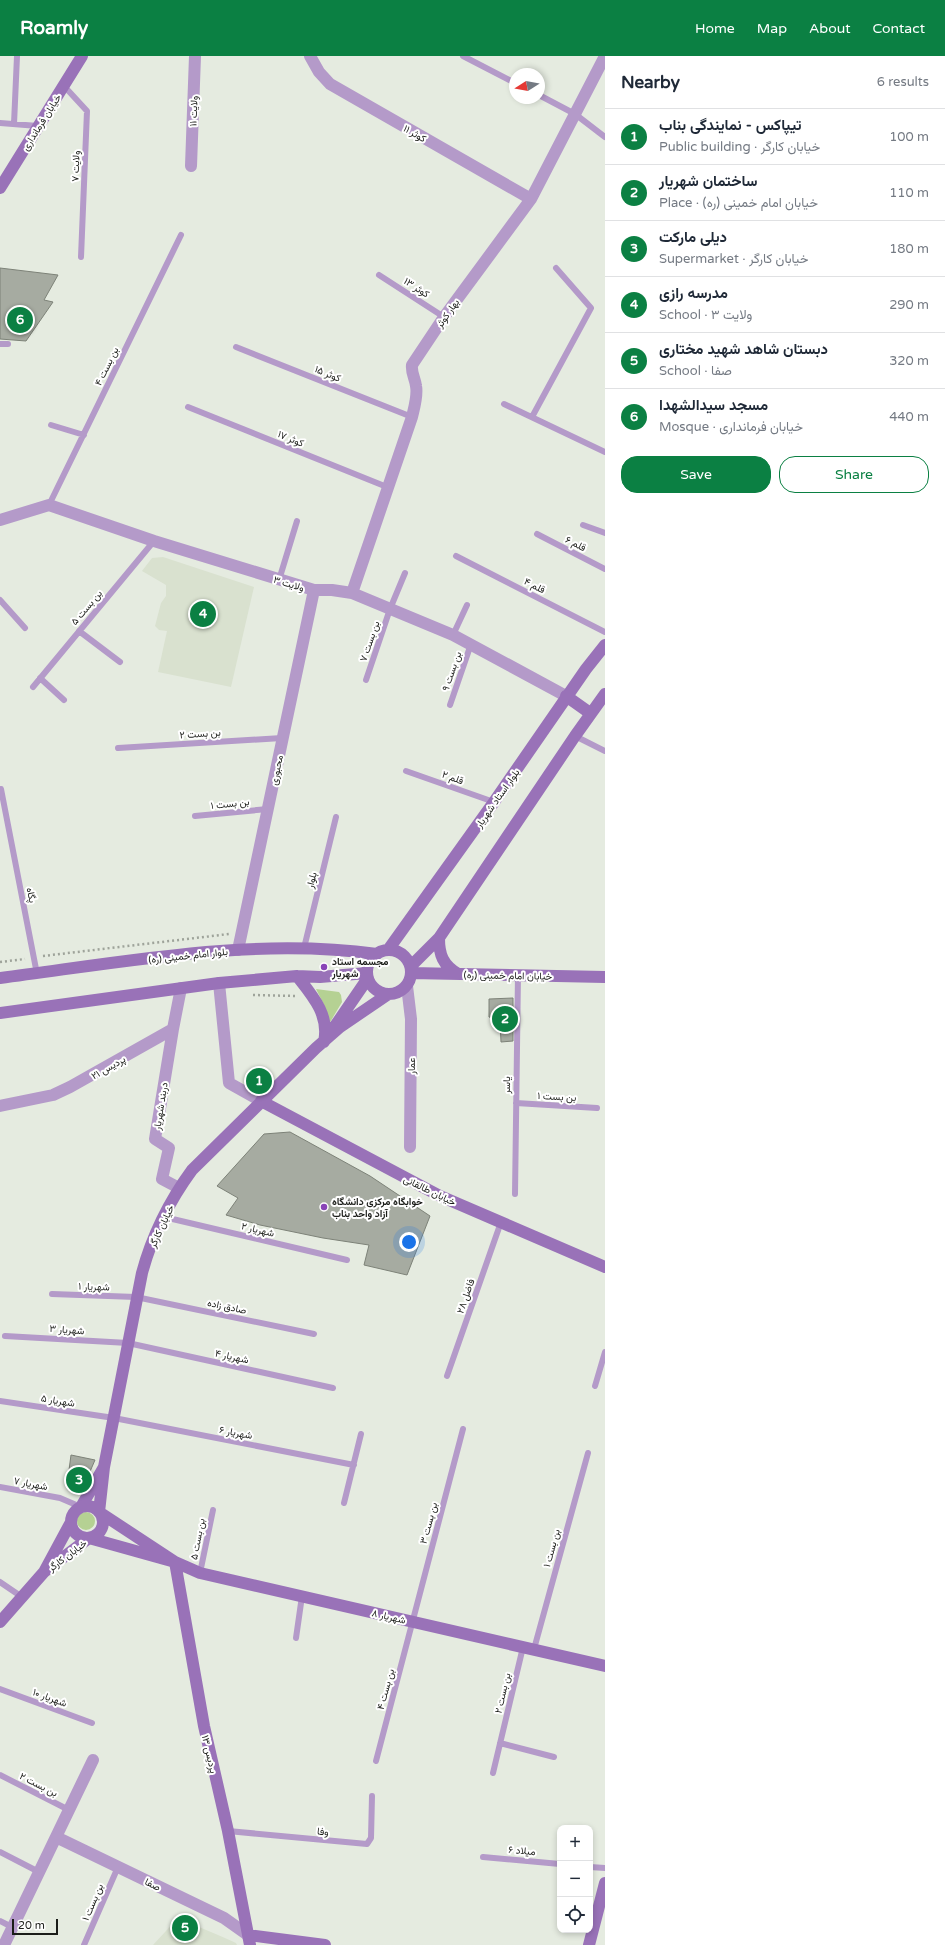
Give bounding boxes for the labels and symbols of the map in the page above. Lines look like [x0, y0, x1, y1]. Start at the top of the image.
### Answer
north arrow [509, 68, 545, 104]
street label: خیابان فرمانداری [20, 92, 64, 153]
street label: ولایت ۱۱ [187, 95, 201, 127]
street label: کوثر ۱۱ [401, 123, 428, 145]
street label: ولایت ۷ [69, 150, 83, 182]
street label: کوثر ۱۳ [401, 275, 432, 301]
street label: بهار کوثر [433, 297, 462, 331]
pin: 6 [7, 305, 33, 335]
street label: بن بست ۴ [92, 345, 121, 388]
street label: کوثر ۱۵ [313, 363, 343, 385]
street label: کوثر ۱۷ [276, 428, 306, 450]
street label: قلم ۶ [563, 534, 588, 554]
street label: ولایت ۳ [272, 574, 306, 594]
street label: قلم ۴ [522, 575, 548, 597]
street label: بن بست ۵ [69, 588, 105, 628]
pin: 4 [190, 599, 216, 629]
street label: بن بست ۷ [357, 619, 382, 663]
street label: بن بست ۹ [440, 650, 464, 693]
street label: بن بست ۲ [179, 727, 221, 741]
street label: محبوری [268, 754, 286, 786]
street label: بلوار استاد شهریار [473, 767, 523, 831]
street label: قلم ۲ [440, 769, 465, 787]
street label: بن بست ۱ [210, 796, 250, 812]
street label: بلوار [304, 871, 320, 891]
street label: پگاه [23, 886, 38, 904]
street label: بلوار امام خمینی (ره) [148, 946, 228, 966]
place label: مجسمه استاد شهریار [331, 956, 389, 980]
marker: مجسمه استاد شهریار [319, 962, 329, 972]
street label: خیابان امام خمینی (ره) [464, 969, 553, 983]
pin: 2 [492, 1004, 518, 1034]
street label: پردیس ۲۱ [89, 1053, 128, 1083]
street label: عمار [406, 1058, 418, 1076]
pin: 1 [246, 1066, 272, 1096]
street label: یاسر [501, 1076, 513, 1095]
street label: دربند شهریار [151, 1081, 171, 1132]
street label: بن بست ۱ [537, 1090, 577, 1104]
street label: خیابان طالقانی [401, 1173, 458, 1209]
place label: خوابگاه مرکزی دانشگاه آزاد واحد بناب [332, 1196, 423, 1220]
marker: خوابگاه مرکزی دانشگاه آزاد واحد بناب [319, 1202, 329, 1212]
street label: خیابان کارگر [146, 1203, 177, 1251]
street label: شهریار ۲ [240, 1220, 276, 1240]
your location [399, 1232, 419, 1252]
street label: فاضل ۲۸ [454, 1277, 478, 1315]
street label: شهریار ۱ [78, 1280, 110, 1294]
street label: صادق زاده [206, 1297, 248, 1317]
street label: شهریار ۳ [49, 1323, 85, 1337]
street label: شهریار ۴ [214, 1348, 250, 1366]
street label: شهریار ۵ [40, 1392, 76, 1410]
street label: شهریار ۶ [218, 1424, 253, 1442]
pin: 3 [66, 1465, 92, 1495]
street label: شهریار ۷ [13, 1475, 49, 1493]
street label: بن بست ۳ [418, 1501, 440, 1545]
street label: بن بست ۵ [188, 1517, 208, 1561]
street label: بن بست ۱ [541, 1528, 563, 1569]
street label: خیابان کارگر [45, 1537, 90, 1575]
street label: شهریار ۸ [371, 1607, 407, 1627]
street label: بن بست ۴ [375, 1667, 397, 1711]
street label: بن بست ۲ [492, 1672, 513, 1715]
street label: شهریار ۱۰ [31, 1686, 69, 1710]
street label: پردیس ۱۳ [198, 1734, 219, 1775]
street label: بن بست ۲ [17, 1770, 60, 1800]
street label: وفا [316, 1825, 329, 1839]
street label: میلاد ۶ [508, 1844, 536, 1858]
street label: صفا [143, 1876, 162, 1894]
street label: بن بست ۱ [80, 1882, 106, 1923]
pin: 5 [172, 1913, 198, 1943]
scale bar [12, 1917, 58, 1936]

